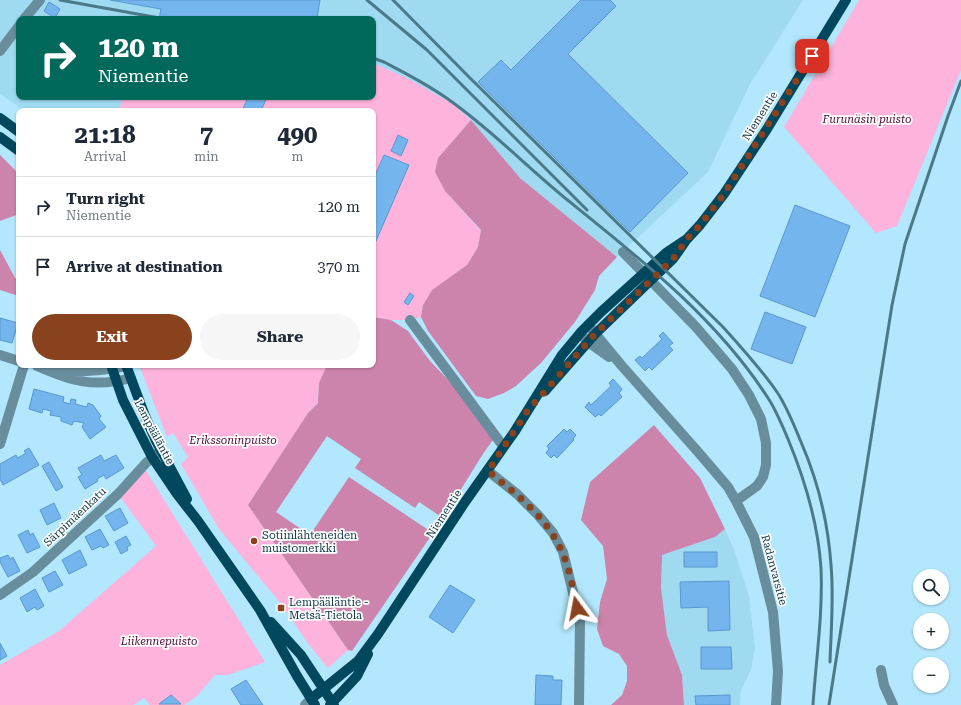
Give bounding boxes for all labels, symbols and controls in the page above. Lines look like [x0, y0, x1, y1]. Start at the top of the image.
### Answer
text: 120 m [98, 31, 179, 64]
icon: right [32, 32, 84, 84]
pin [795, 39, 829, 73]
icon: arrive [801, 45, 823, 67]
text: Niementie [98, 65, 188, 86]
street label: Niementie [740, 89, 780, 143]
park label: Furunäsin puisto [822, 113, 911, 126]
text: 21:18 [75, 121, 136, 149]
text: 7 [200, 121, 213, 149]
text: 490 [277, 121, 318, 149]
text: Arrival [84, 149, 126, 164]
text: min [194, 149, 219, 164]
text: m [291, 149, 303, 164]
text: Turn right [66, 190, 145, 208]
icon: right [32, 196, 54, 218]
text: 120 m [317, 198, 360, 216]
text: Niementie [66, 208, 131, 223]
icon: arrive [32, 256, 54, 278]
text: Arrive at destination [66, 258, 222, 276]
text: 370 m [317, 258, 360, 276]
button: Exit [32, 314, 192, 360]
button: Share [200, 314, 360, 360]
street label: Lempääläntie [131, 397, 177, 467]
park label: Erikssoninpuisto [188, 434, 277, 447]
street label: Särpimäenkatu [41, 485, 109, 549]
street label: Niementie [424, 487, 464, 541]
place label: Sotiinlähteneiden muistomerkki [262, 529, 357, 555]
street label: Radanvarsitie [758, 533, 790, 607]
marker: Sotiinlähteneiden muistomerkki [249, 536, 259, 546]
map controls [913, 569, 949, 693]
button: search [913, 569, 949, 605]
position arrow [556, 587, 598, 629]
place label: Lempääläntie - Metsä-Tietola [289, 596, 369, 622]
marker: Lempääläntie - Metsä-Tietola [276, 603, 286, 613]
button: + [913, 613, 949, 649]
park label: Liikennepuisto [120, 635, 197, 648]
button: − [913, 657, 949, 693]

